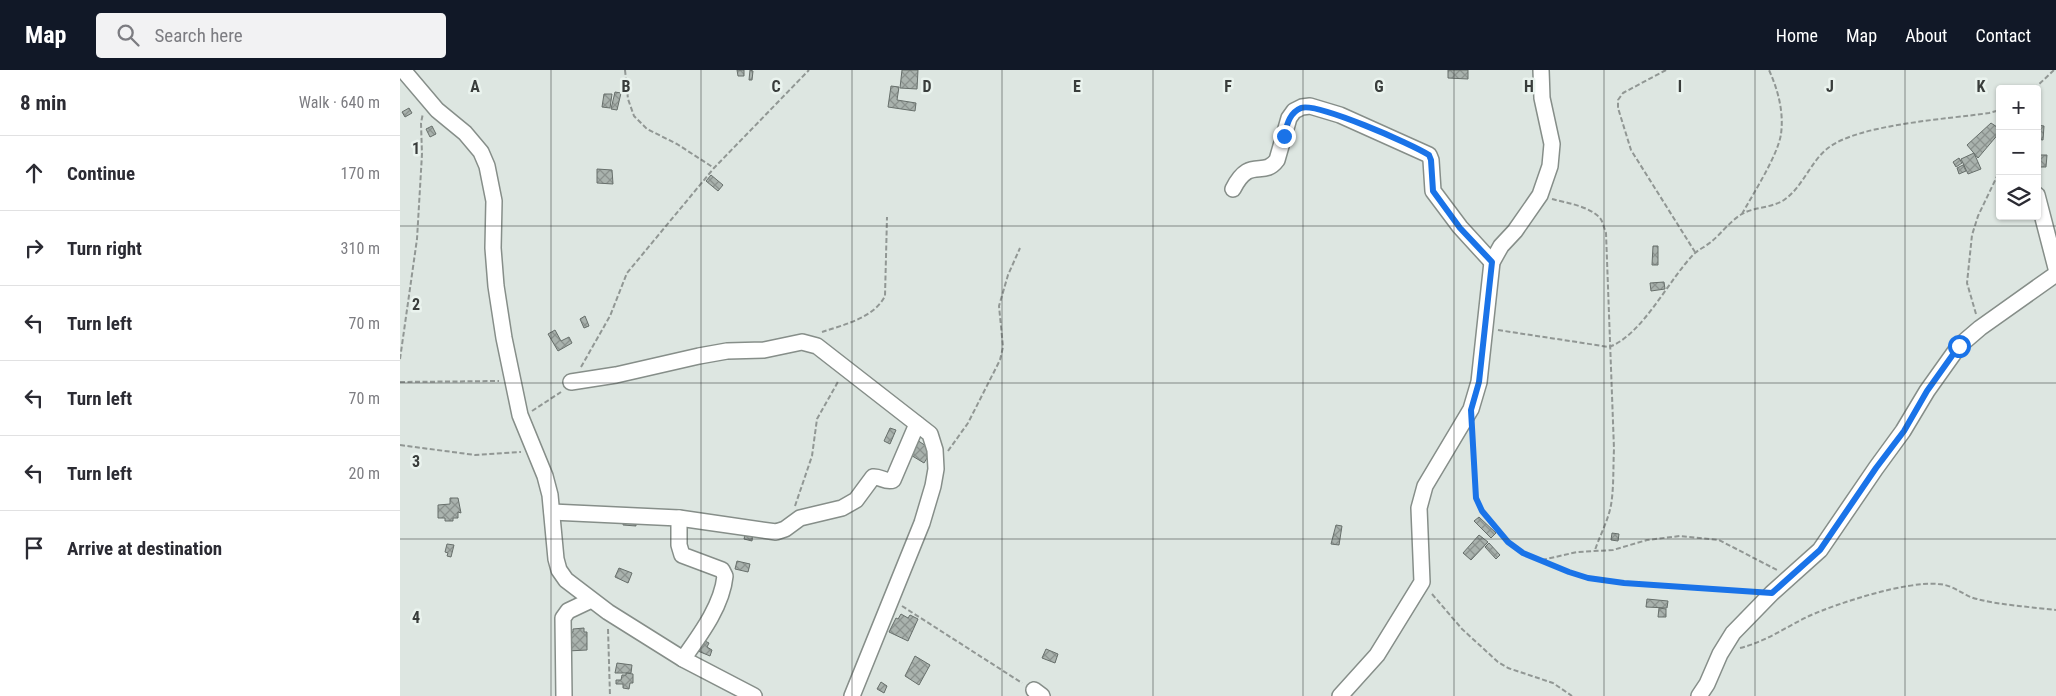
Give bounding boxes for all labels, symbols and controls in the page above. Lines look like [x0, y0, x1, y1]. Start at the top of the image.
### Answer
search box [96, 13, 446, 58]
text: Map [25, 21, 66, 49]
icon: search [114, 21, 142, 49]
text: Search here [154, 24, 243, 47]
text: Home [1776, 25, 1818, 46]
text: Map [1846, 25, 1877, 46]
text: About [1905, 25, 1947, 46]
text: Contact [1975, 25, 2031, 46]
text: A [470, 77, 480, 96]
text: B [622, 77, 631, 96]
text: C [771, 77, 781, 96]
text: D [922, 77, 932, 96]
text: E [1073, 77, 1081, 96]
text: F [1224, 77, 1232, 96]
text: G [1374, 77, 1384, 96]
text: H [1524, 77, 1534, 96]
text: I [1678, 77, 1682, 96]
text: J [1826, 77, 1834, 96]
text: K [1977, 77, 1986, 96]
map controls [1996, 85, 2041, 220]
button: + [1996, 85, 2041, 130]
text: 8 min [20, 91, 67, 115]
text: Walk · 640 m [299, 93, 380, 112]
route end [1273, 125, 1296, 148]
button: − [1996, 130, 2041, 175]
text: 1 [412, 139, 420, 158]
icon: ahead [20, 159, 48, 187]
text: Continue [67, 162, 135, 185]
text: 170 m [341, 164, 380, 183]
button: layers [1996, 175, 2041, 220]
icon: right [20, 234, 48, 262]
text: Turn right [67, 237, 142, 260]
text: 310 m [341, 239, 380, 258]
text: 2 [412, 295, 420, 314]
icon: left [20, 309, 48, 337]
text: Turn left [67, 312, 132, 335]
text: 70 m [348, 314, 380, 333]
route start [1948, 335, 1971, 358]
icon: left [20, 384, 48, 412]
text: Turn left [67, 387, 132, 410]
text: 70 m [348, 389, 380, 408]
text: 3 [412, 452, 420, 471]
icon: left [20, 459, 48, 487]
text: Turn left [67, 462, 132, 485]
text: 20 m [348, 464, 380, 483]
icon: arrive [20, 534, 48, 562]
text: Arrive at destination [67, 537, 222, 560]
text: 4 [412, 608, 420, 627]

